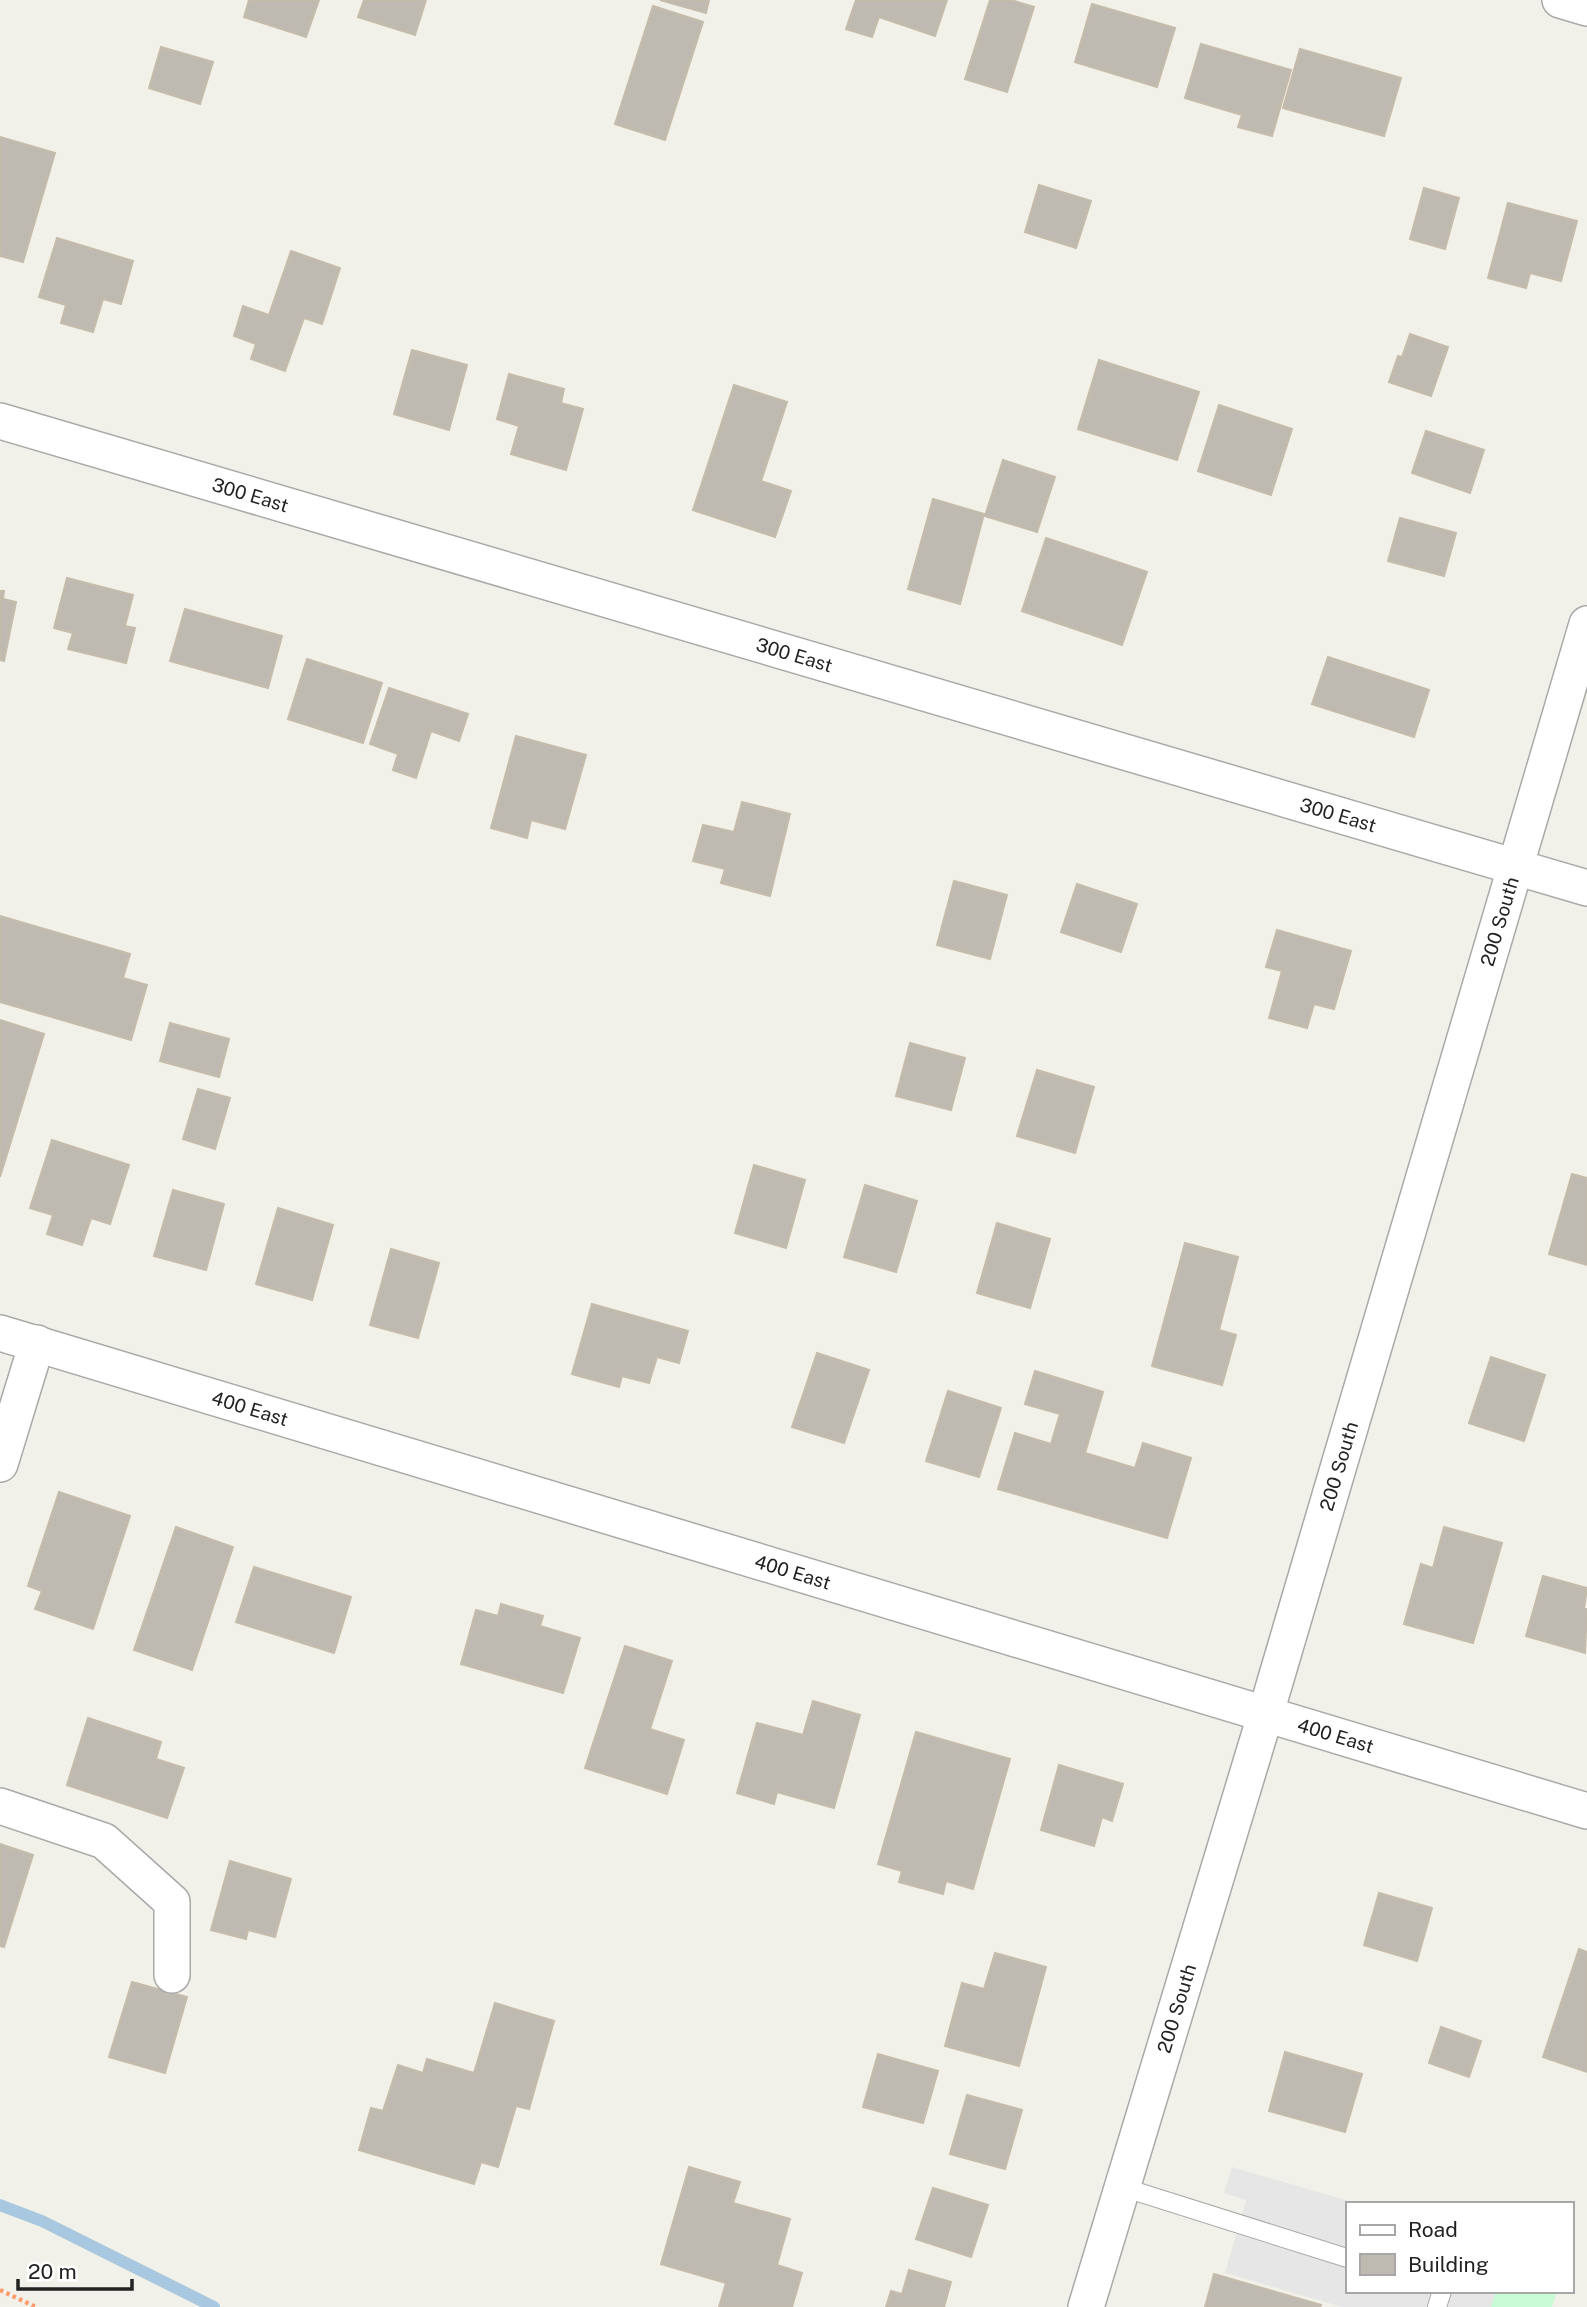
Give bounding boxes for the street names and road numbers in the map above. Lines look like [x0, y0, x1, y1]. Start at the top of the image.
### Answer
street label: 300 East [210, 473, 291, 516]
street label: 300 East [754, 633, 835, 676]
street label: 300 East [1297, 793, 1379, 836]
street label: 200 South [1476, 874, 1523, 969]
street label: 400 East [209, 1386, 291, 1430]
street label: 200 South [1315, 1419, 1362, 1513]
street label: 400 East [752, 1550, 834, 1594]
street label: 400 East [1295, 1713, 1377, 1757]
street label: 200 South [1153, 1961, 1200, 2056]

